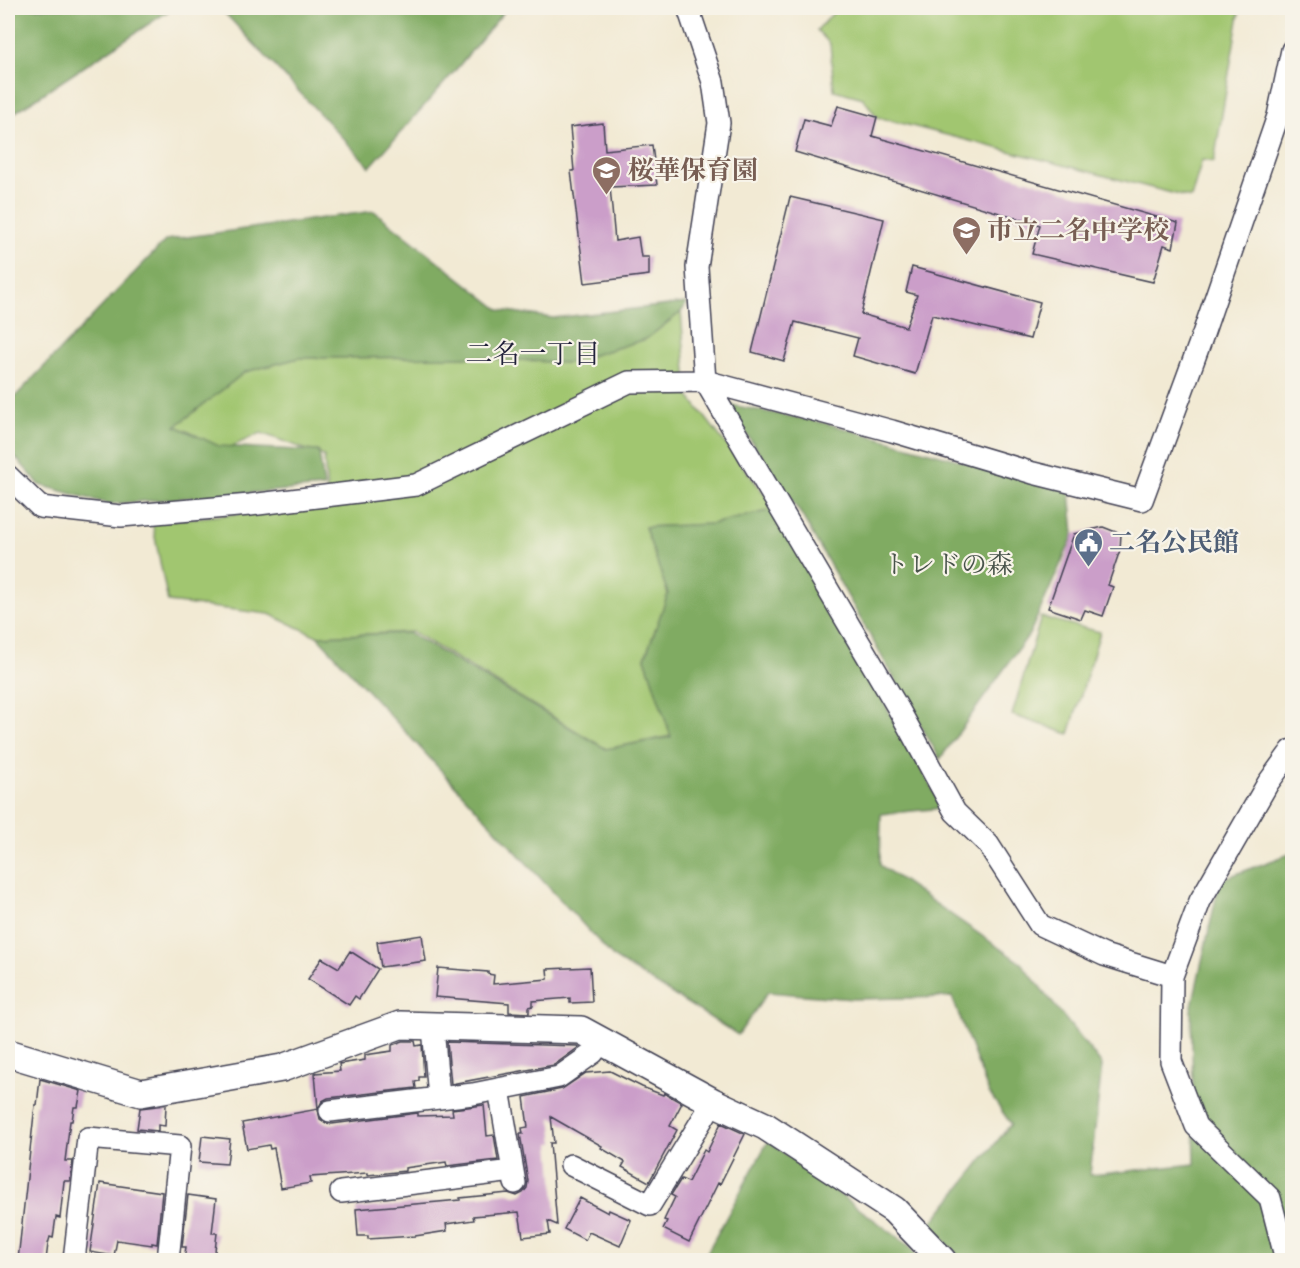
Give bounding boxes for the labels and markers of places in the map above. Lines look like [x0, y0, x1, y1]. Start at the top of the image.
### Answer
school or university icon: 桜華保育園 [591, 154, 623, 196]
place label: 桜華保育園 [628, 154, 758, 191]
school or university icon: 市立二名中学校 [950, 214, 982, 256]
place label: 市立二名中学校 [987, 214, 1169, 251]
public building icon: 二名公民館 [1072, 526, 1104, 568]
place label: 二名公民館 [1109, 526, 1239, 563]

